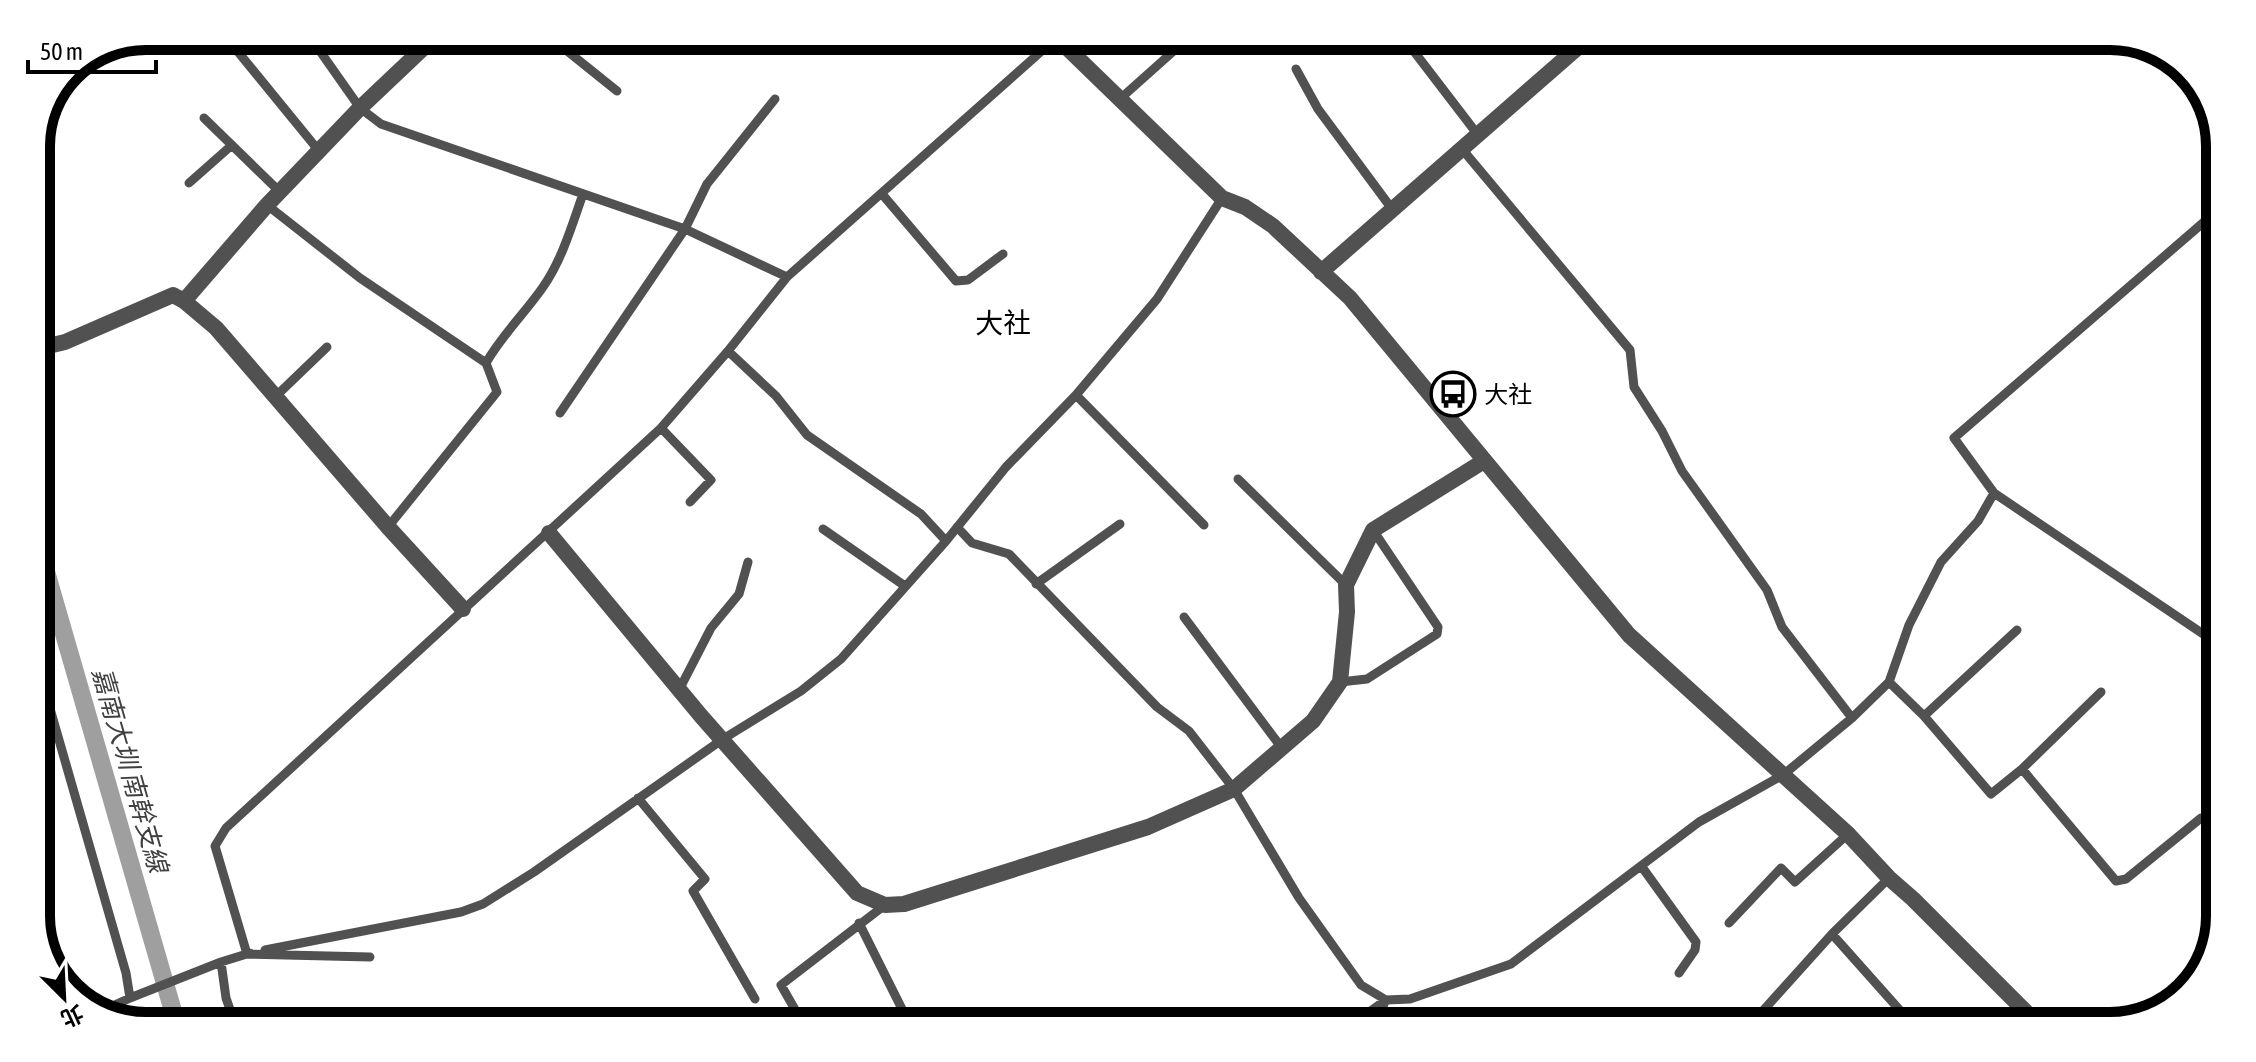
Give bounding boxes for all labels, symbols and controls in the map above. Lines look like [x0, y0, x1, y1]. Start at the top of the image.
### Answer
scale bar [28, 24, 156, 74]
text: 50 m [40, 38, 83, 65]
district label: 大社 [975, 307, 1031, 339]
bus stop icon: 大社 [1429, 370, 1477, 418]
place label: 大社 [1484, 381, 1532, 408]
water label: 嘉南大圳 南幹支線 [86, 664, 174, 879]
north arrow [24, 958, 104, 1038]
text: 北 [57, 1000, 87, 1033]

